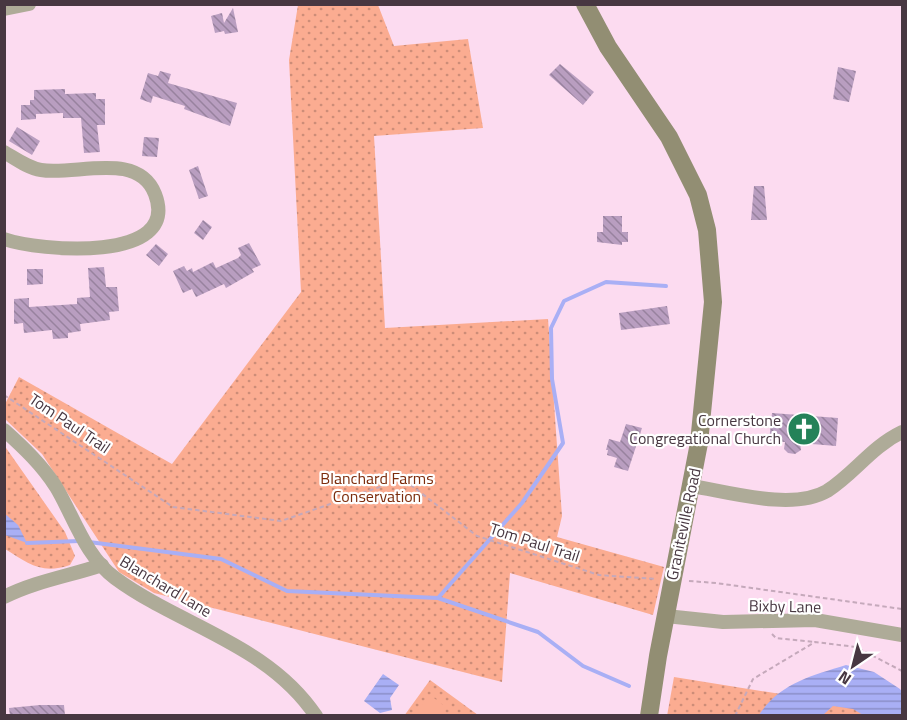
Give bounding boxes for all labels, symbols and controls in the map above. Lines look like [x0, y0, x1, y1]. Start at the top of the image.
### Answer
street label: Tom Paul Trail [25, 387, 115, 459]
place label: Cornerstone Congregational Church [629, 408, 781, 450]
church icon: Cornerstone Congregational Church [786, 411, 822, 447]
park label: Blanchard Farms Conservation [320, 466, 434, 508]
street label: Graniteville Road [659, 466, 707, 582]
street label: Tom Paul Trail [487, 516, 583, 568]
street label: Blanchard Lane [115, 549, 217, 623]
street label: Bixby Lane [749, 593, 821, 619]
north arrow [823, 636, 883, 696]
text: N [833, 665, 856, 691]

